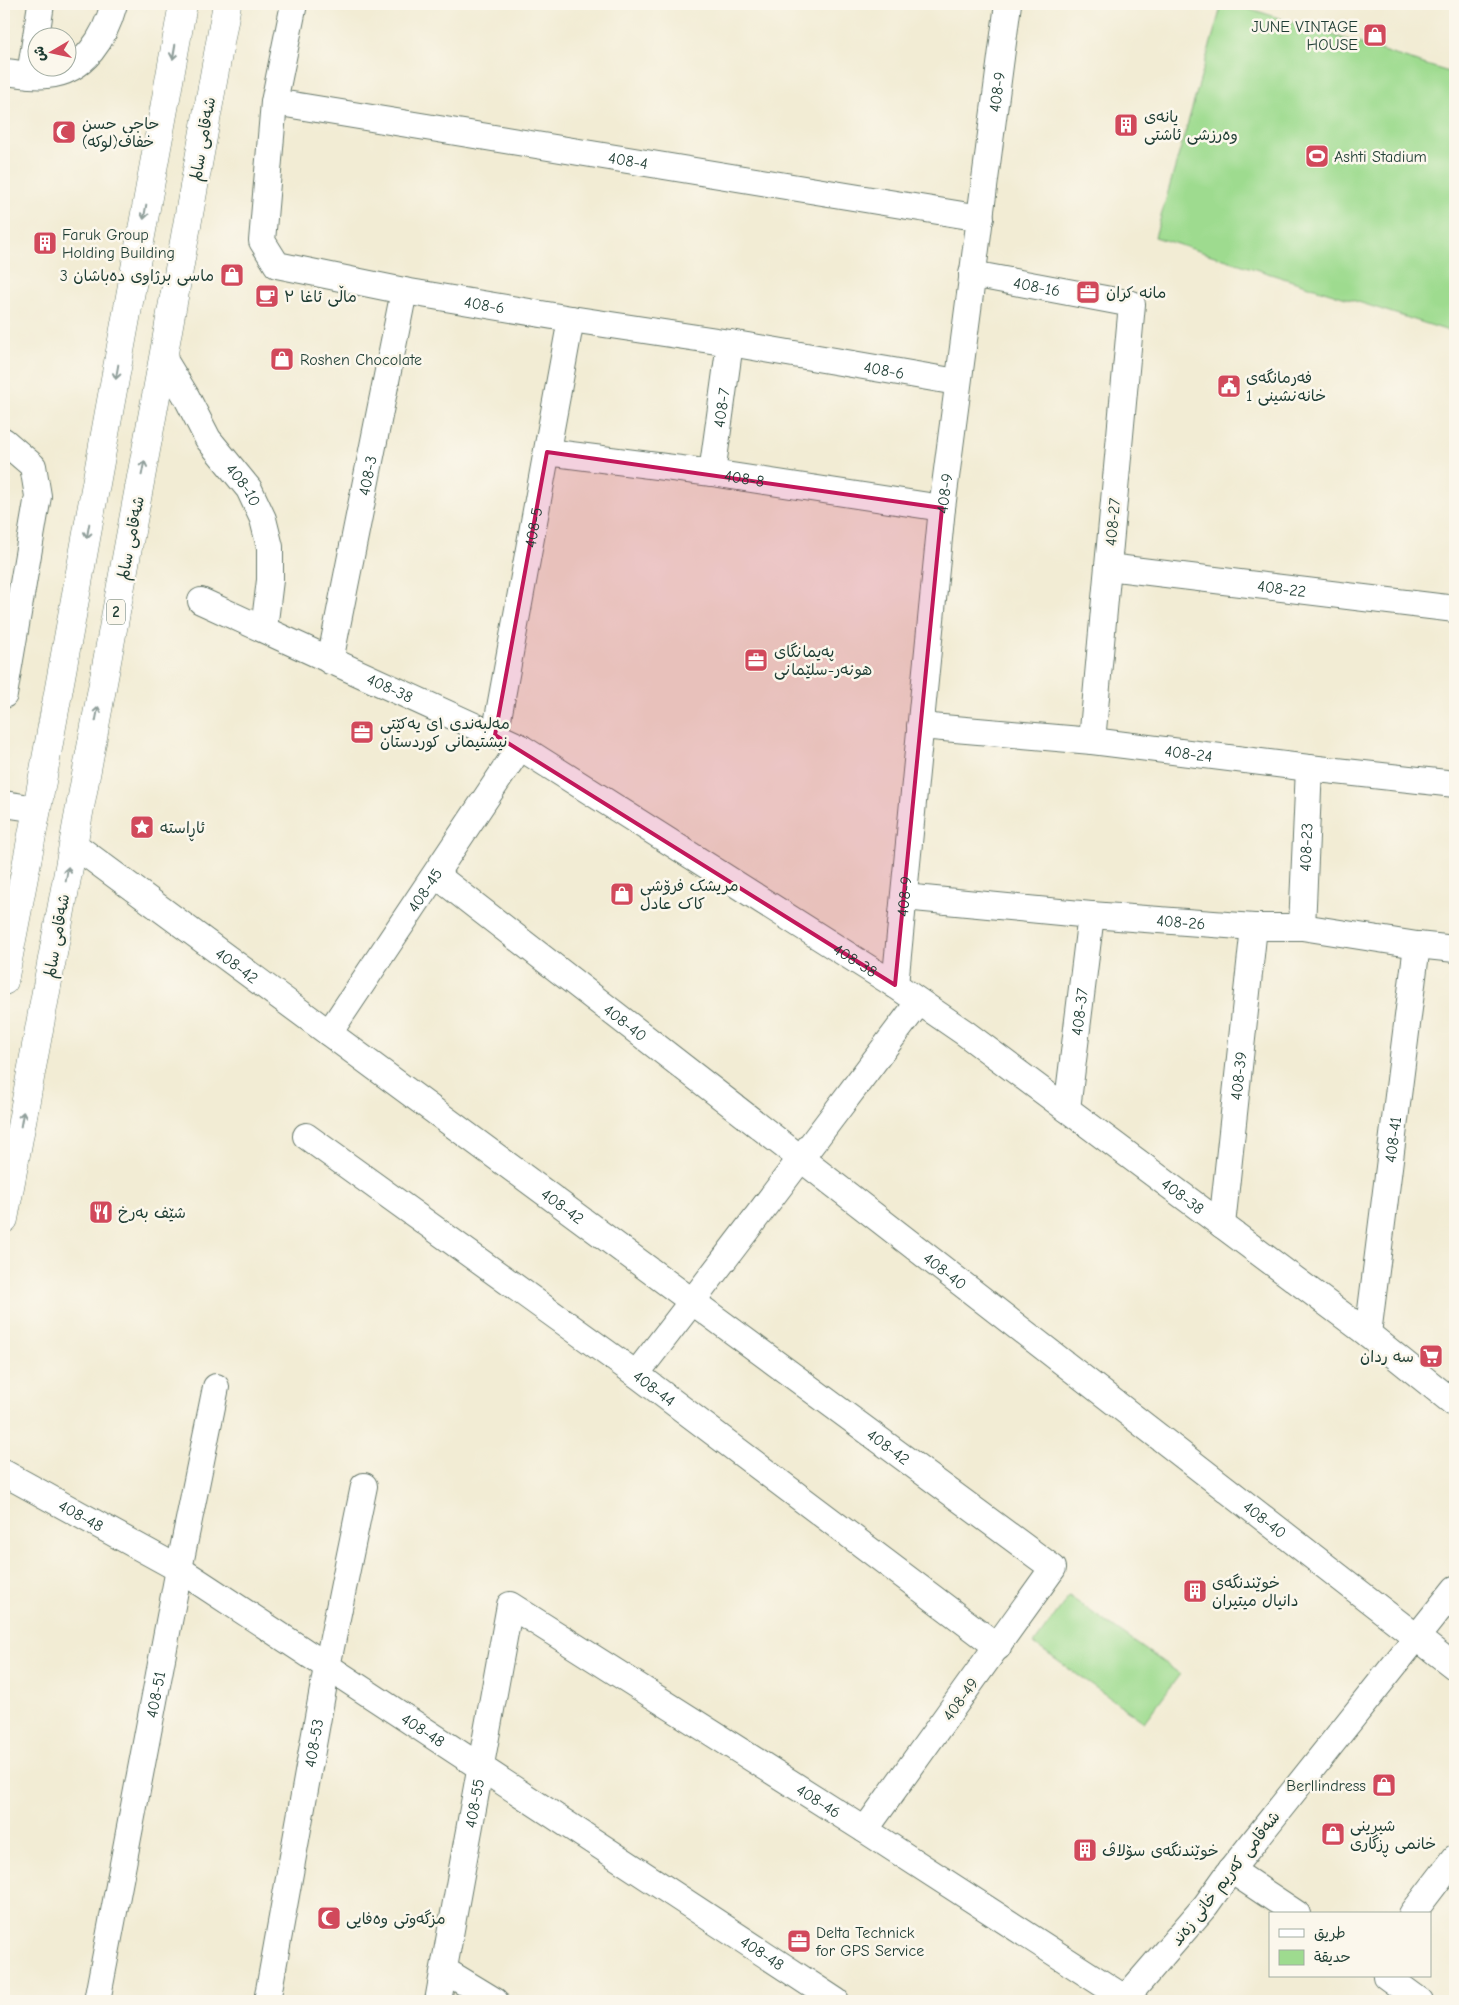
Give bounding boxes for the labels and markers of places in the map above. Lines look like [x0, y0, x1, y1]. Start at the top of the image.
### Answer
place label: JUNE VINTAGE HOUSE [1251, 18, 1358, 54]
shop icon: JUNE VINTAGE HOUSE [1362, 22, 1388, 48]
place label: یانەی وەرزشی ئاشتی [1144, 108, 1238, 145]
building icon: یانەی وەرزشی ئاشتی [1113, 112, 1139, 138]
place label: حاجی حسن (لوکه)خفاف [82, 115, 159, 152]
mosque icon: حاجی حسن (لوکه)خفاف [51, 119, 77, 145]
sports icon: Ashti Stadium [1304, 143, 1330, 169]
place label: Ashti Stadium [1334, 148, 1427, 166]
place label: Faruk Group Holding Building [62, 226, 175, 262]
building icon: Faruk Group Holding Building [32, 230, 58, 256]
shop icon: ماسی برژاوی دەباشان 3 [219, 262, 245, 288]
place label: ماسی برژاوی دەباشان 3 [60, 267, 214, 286]
office icon: مانه كران [1075, 279, 1101, 305]
cafe icon: ماڵی ئاغا ۲ [254, 283, 280, 309]
place label: مانه كران [1106, 284, 1166, 302]
place label: ماڵی ئاغا ۲ [284, 285, 357, 307]
shop icon: Roshen Chocolate [269, 346, 295, 372]
place label: Roshen Chocolate [300, 351, 422, 369]
place label: فەرمانگەی خانەنشینی 1 [1246, 368, 1326, 406]
public building icon: فەرمانگەی خانەنشینی 1 [1216, 373, 1242, 399]
place label: پەیمانگای هونەر-سلێمانی [774, 642, 872, 680]
office icon: پەیمانگای هونەر-سلێمانی [743, 647, 769, 673]
place label: مەلبەندی ١ی یەکێتی نیشتیمانی کوردستان [380, 715, 510, 752]
office icon: مەلبەندی ١ی یەکێتی نیشتیمانی کوردستان [349, 719, 375, 745]
place icon: ئاڕاستە [129, 814, 155, 840]
place label: ئاڕاستە [160, 819, 205, 842]
place label: مریشک فرۆشی کاک عادل [640, 877, 738, 913]
shop icon: مریشک فرۆشی کاک عادل [609, 881, 635, 907]
restaurant icon: شێف بەرخ [88, 1199, 114, 1225]
place label: شێف بەرخ [118, 1204, 186, 1223]
supermarket icon: سه ردان [1418, 1343, 1444, 1369]
place label: سه ردان [1360, 1348, 1414, 1366]
place label: خوێندنگەی دانیال میتیران [1212, 1573, 1299, 1610]
building icon: خوێندنگەی دانیال میتیران [1182, 1578, 1208, 1604]
shop icon: Berllindress [1371, 1772, 1397, 1798]
place label: Berllindress [1286, 1777, 1366, 1795]
place label: شیرینی خانمی ڕزگاری [1350, 1817, 1436, 1858]
shop icon: شیرینی خانمی ڕزگاری [1320, 1821, 1346, 1847]
building icon: خوێندنگەی سۆلاڤ [1072, 1837, 1098, 1863]
place label: خوێندنگەی سۆلاڤ [1102, 1841, 1219, 1861]
mosque icon: مزگەوتی وەفایی [316, 1905, 342, 1931]
place label: مزگەوتی وەفایی [346, 1909, 446, 1929]
place label: Delta Technick for GPS Service [815, 1924, 924, 1960]
office icon: Delta Technick for GPS Service [786, 1928, 812, 1954]

